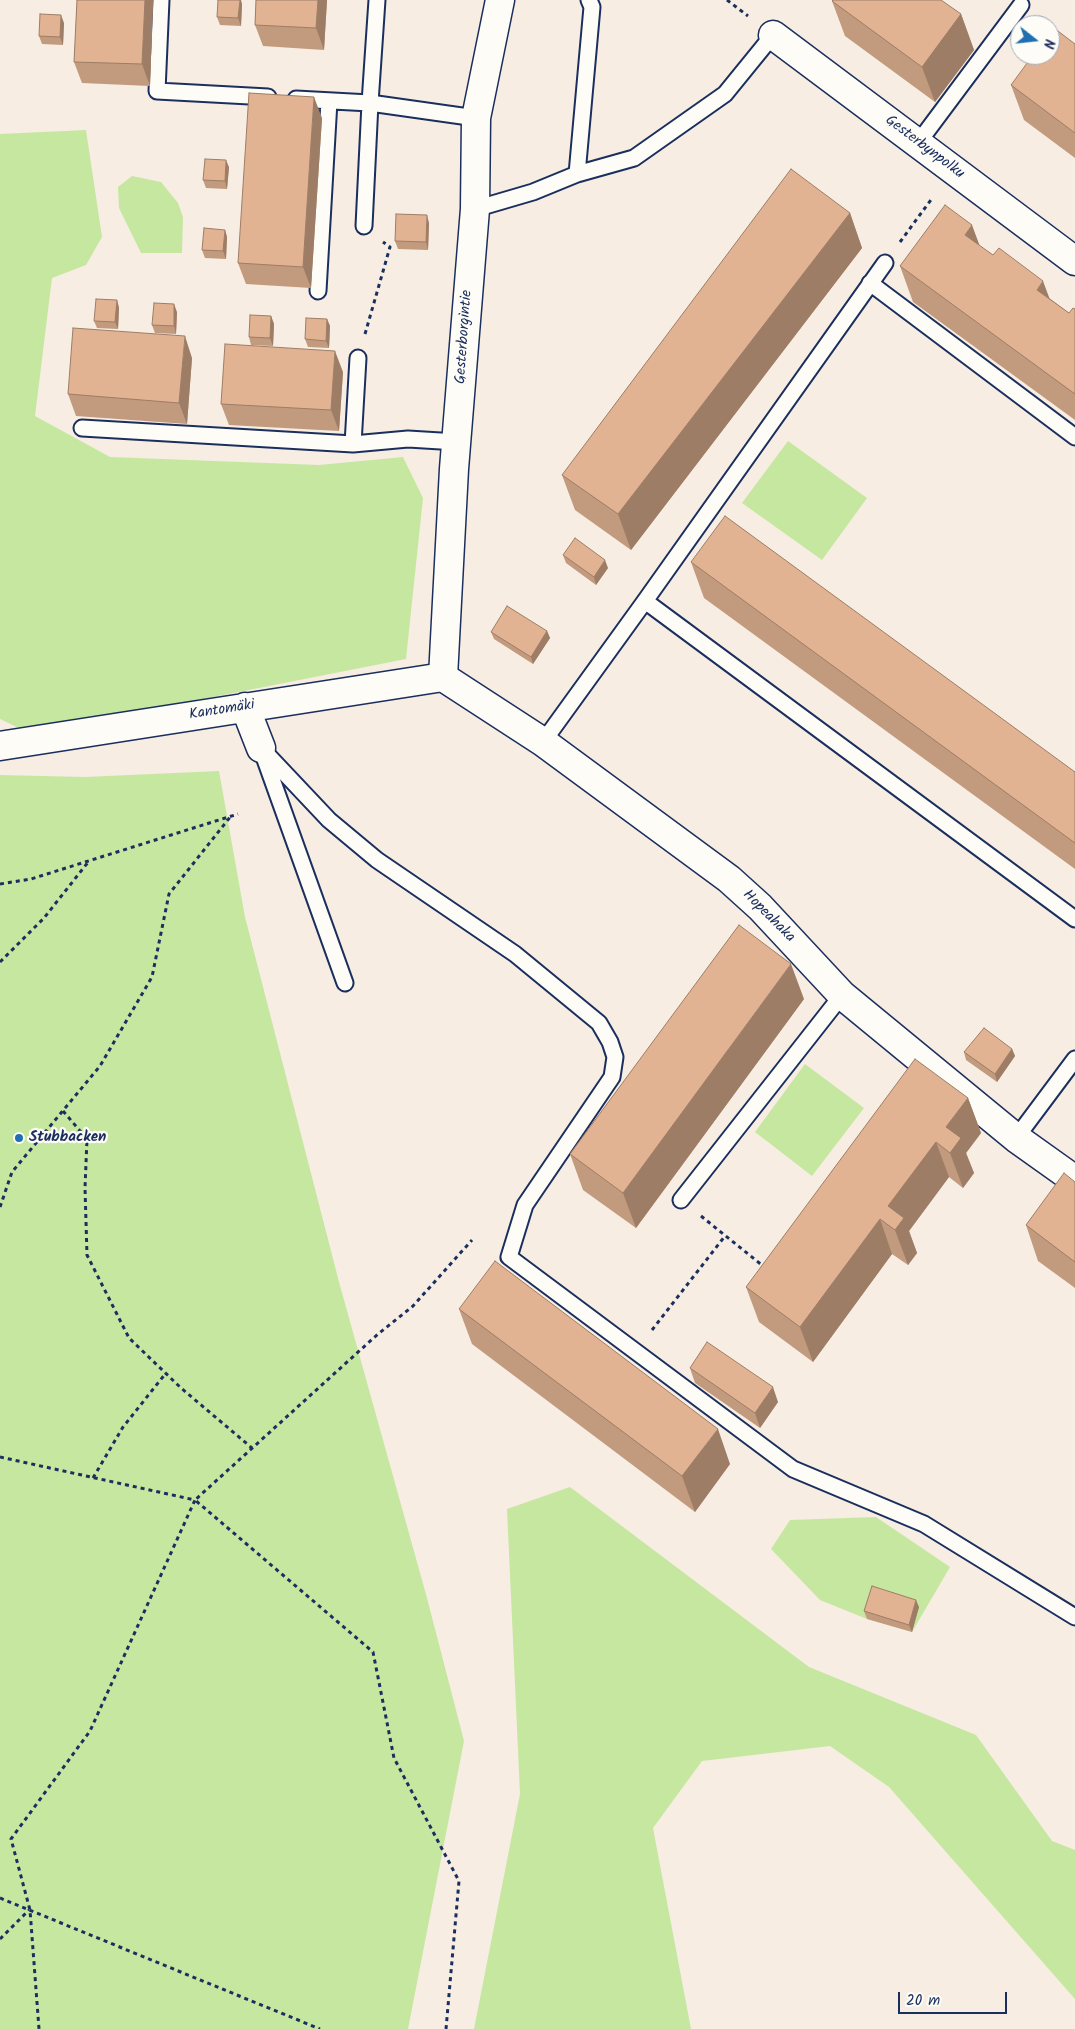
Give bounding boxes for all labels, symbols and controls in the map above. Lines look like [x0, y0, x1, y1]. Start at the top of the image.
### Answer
north arrow [1010, 15, 1060, 65]
text: N [1037, 37, 1060, 51]
street label: Gesterbynpolku [881, 112, 967, 184]
street label: Gesterborgintie [453, 289, 477, 385]
street label: Kantomäki [188, 697, 256, 725]
street label: Hopeahaka [738, 887, 798, 947]
place label: Stubbacken [29, 1129, 106, 1147]
marker: Stubbacken [13, 1132, 25, 1144]
scale bar [900, 1982, 1009, 2014]
text: 20 m [906, 1989, 940, 2013]

